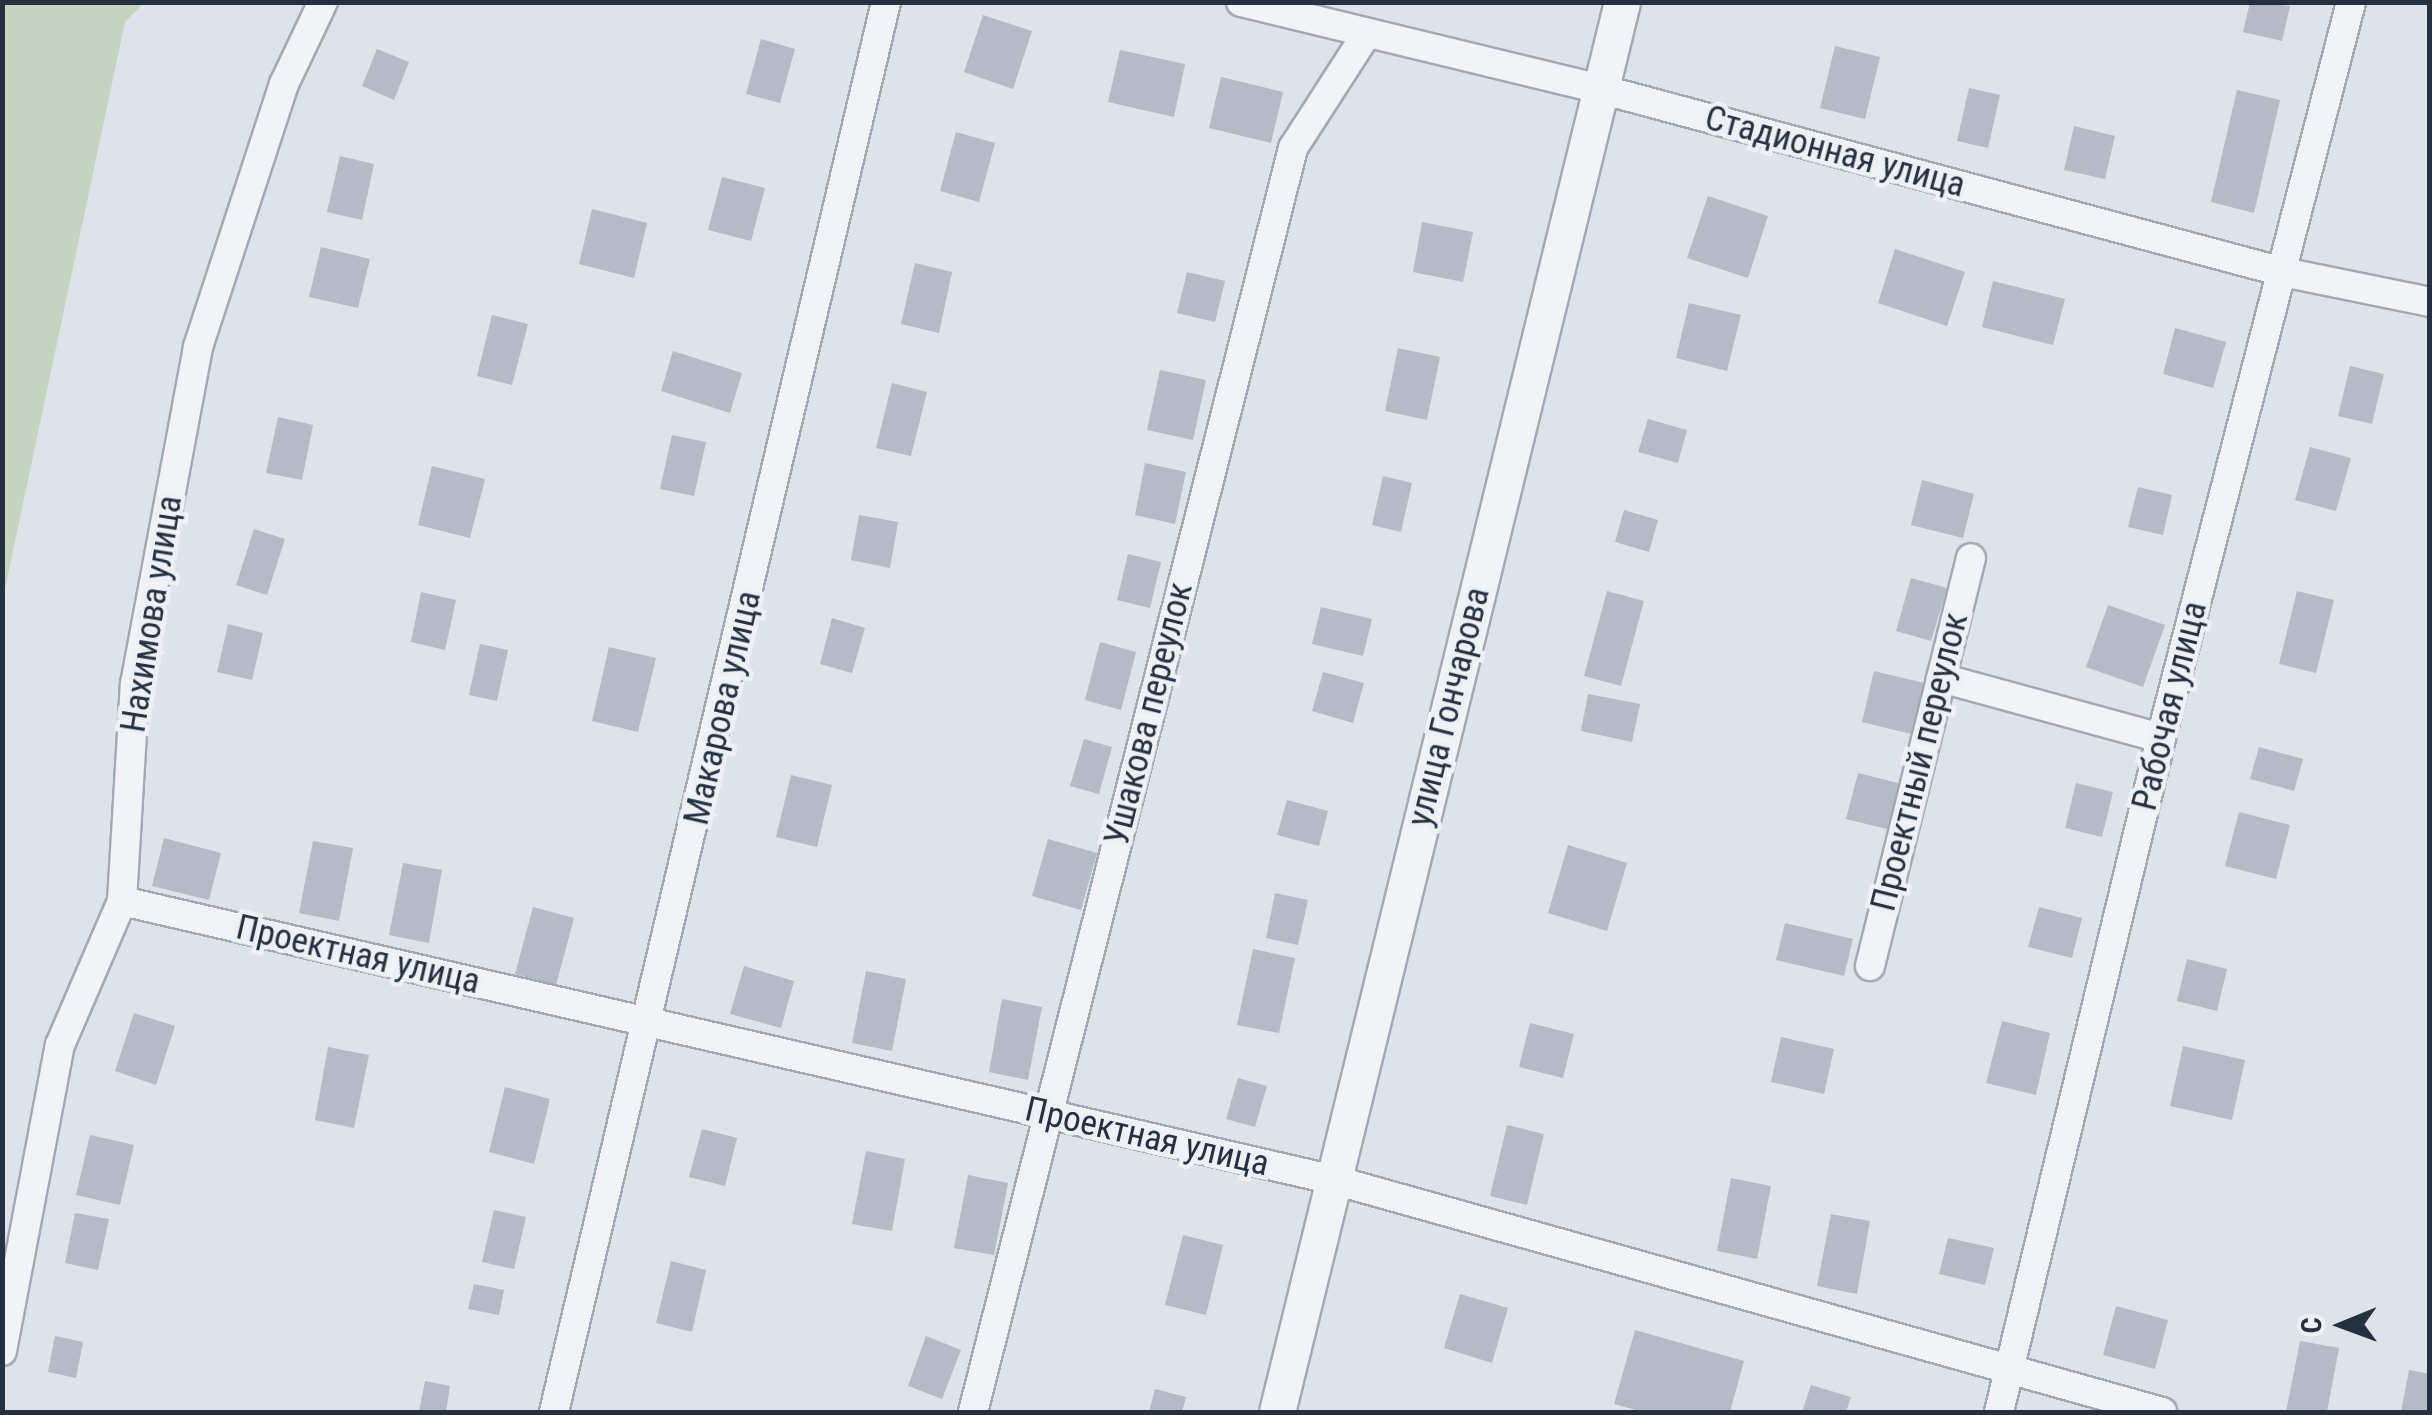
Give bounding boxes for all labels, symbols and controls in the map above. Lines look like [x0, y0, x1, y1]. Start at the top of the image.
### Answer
street label: Стадионная улица [1700, 97, 1970, 207]
street label: Нахимова улица [113, 493, 191, 735]
street label: Ушакова переулок [1096, 578, 1202, 850]
street label: улица Гончарова [1399, 583, 1499, 831]
street label: Макарова улица [676, 587, 770, 829]
street label: Рабочая улица [2124, 597, 2216, 815]
street label: Проектный переулок [1863, 609, 1977, 915]
street label: Проектная улица [232, 907, 484, 1003]
street label: Проектная улица [1021, 1089, 1273, 1185]
north arrow [2292, 1275, 2392, 1375]
text: С [2295, 1317, 2328, 1334]

